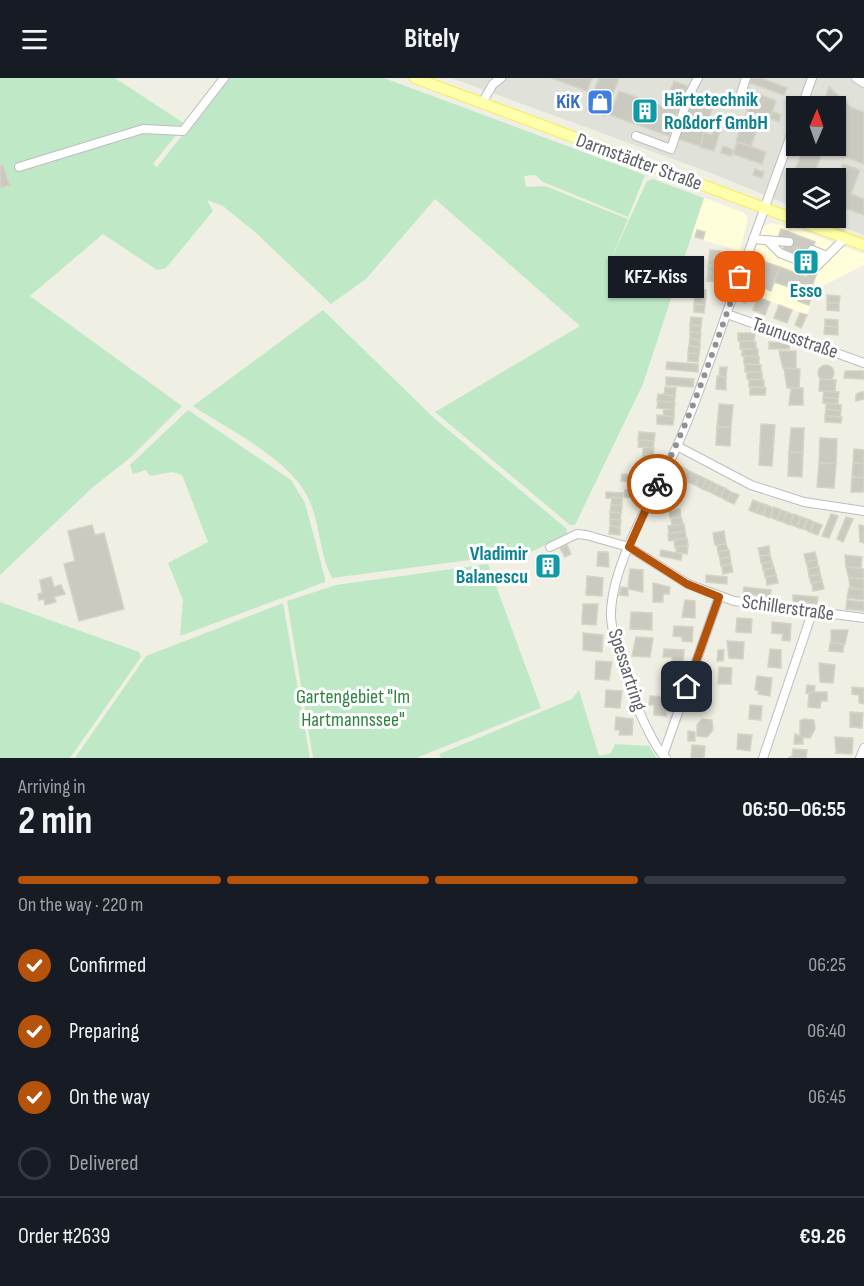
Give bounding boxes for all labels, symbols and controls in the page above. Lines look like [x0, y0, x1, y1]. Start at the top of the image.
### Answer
icon: menu [18, 23, 51, 56]
text: Bitely [404, 23, 460, 55]
icon: heart [813, 23, 846, 56]
shop icon: KiK [585, 87, 615, 117]
place label: Härtetechnik Roßdorf GmbH [664, 88, 768, 135]
place label: KiK [556, 90, 580, 114]
building icon: Härtetechnik Roßdorf GmbH [630, 96, 660, 126]
north arrow [786, 96, 846, 156]
map controls [786, 96, 846, 228]
street label: Darmstädter Straße [573, 128, 705, 196]
button: layers [786, 168, 846, 228]
building icon: Esso [791, 247, 821, 277]
pin [714, 251, 765, 302]
callout: KFZ-Kiss [608, 256, 704, 298]
icon: bag [723, 260, 756, 293]
text: KFZ-Kiss [625, 265, 687, 289]
place label: Esso [790, 279, 822, 303]
street label: Taunusstraße [749, 312, 841, 364]
courier [627, 454, 687, 514]
icon: bike [641, 468, 674, 501]
place label: Vladimir Balanescu [456, 542, 528, 589]
building icon: Vladimir Balanescu [533, 551, 563, 581]
street label: Schillerstraße [740, 590, 836, 626]
street label: Spessartring [602, 626, 652, 714]
pin [661, 661, 712, 712]
icon: home [670, 670, 703, 703]
park label: Gartengebiet "Im Hartmannssee" [296, 685, 410, 732]
text: Arriving in [18, 775, 86, 799]
text: 06:50–06:55 [742, 796, 846, 823]
text: 2 min [18, 798, 92, 845]
text: On the way · 220 m [18, 893, 143, 917]
icon: check [18, 949, 51, 982]
text: Confirmed [69, 952, 146, 979]
text: 06:25 [808, 953, 846, 977]
icon: check [18, 1015, 51, 1048]
text: Preparing [69, 1018, 139, 1045]
text: 06:40 [807, 1019, 846, 1043]
icon: check [18, 1081, 51, 1114]
text: On the way [69, 1084, 150, 1111]
text: 06:45 [808, 1085, 846, 1109]
text: Delivered [69, 1150, 138, 1177]
text: Order #2639 [18, 1223, 110, 1250]
text: €9.26 [799, 1223, 846, 1250]

